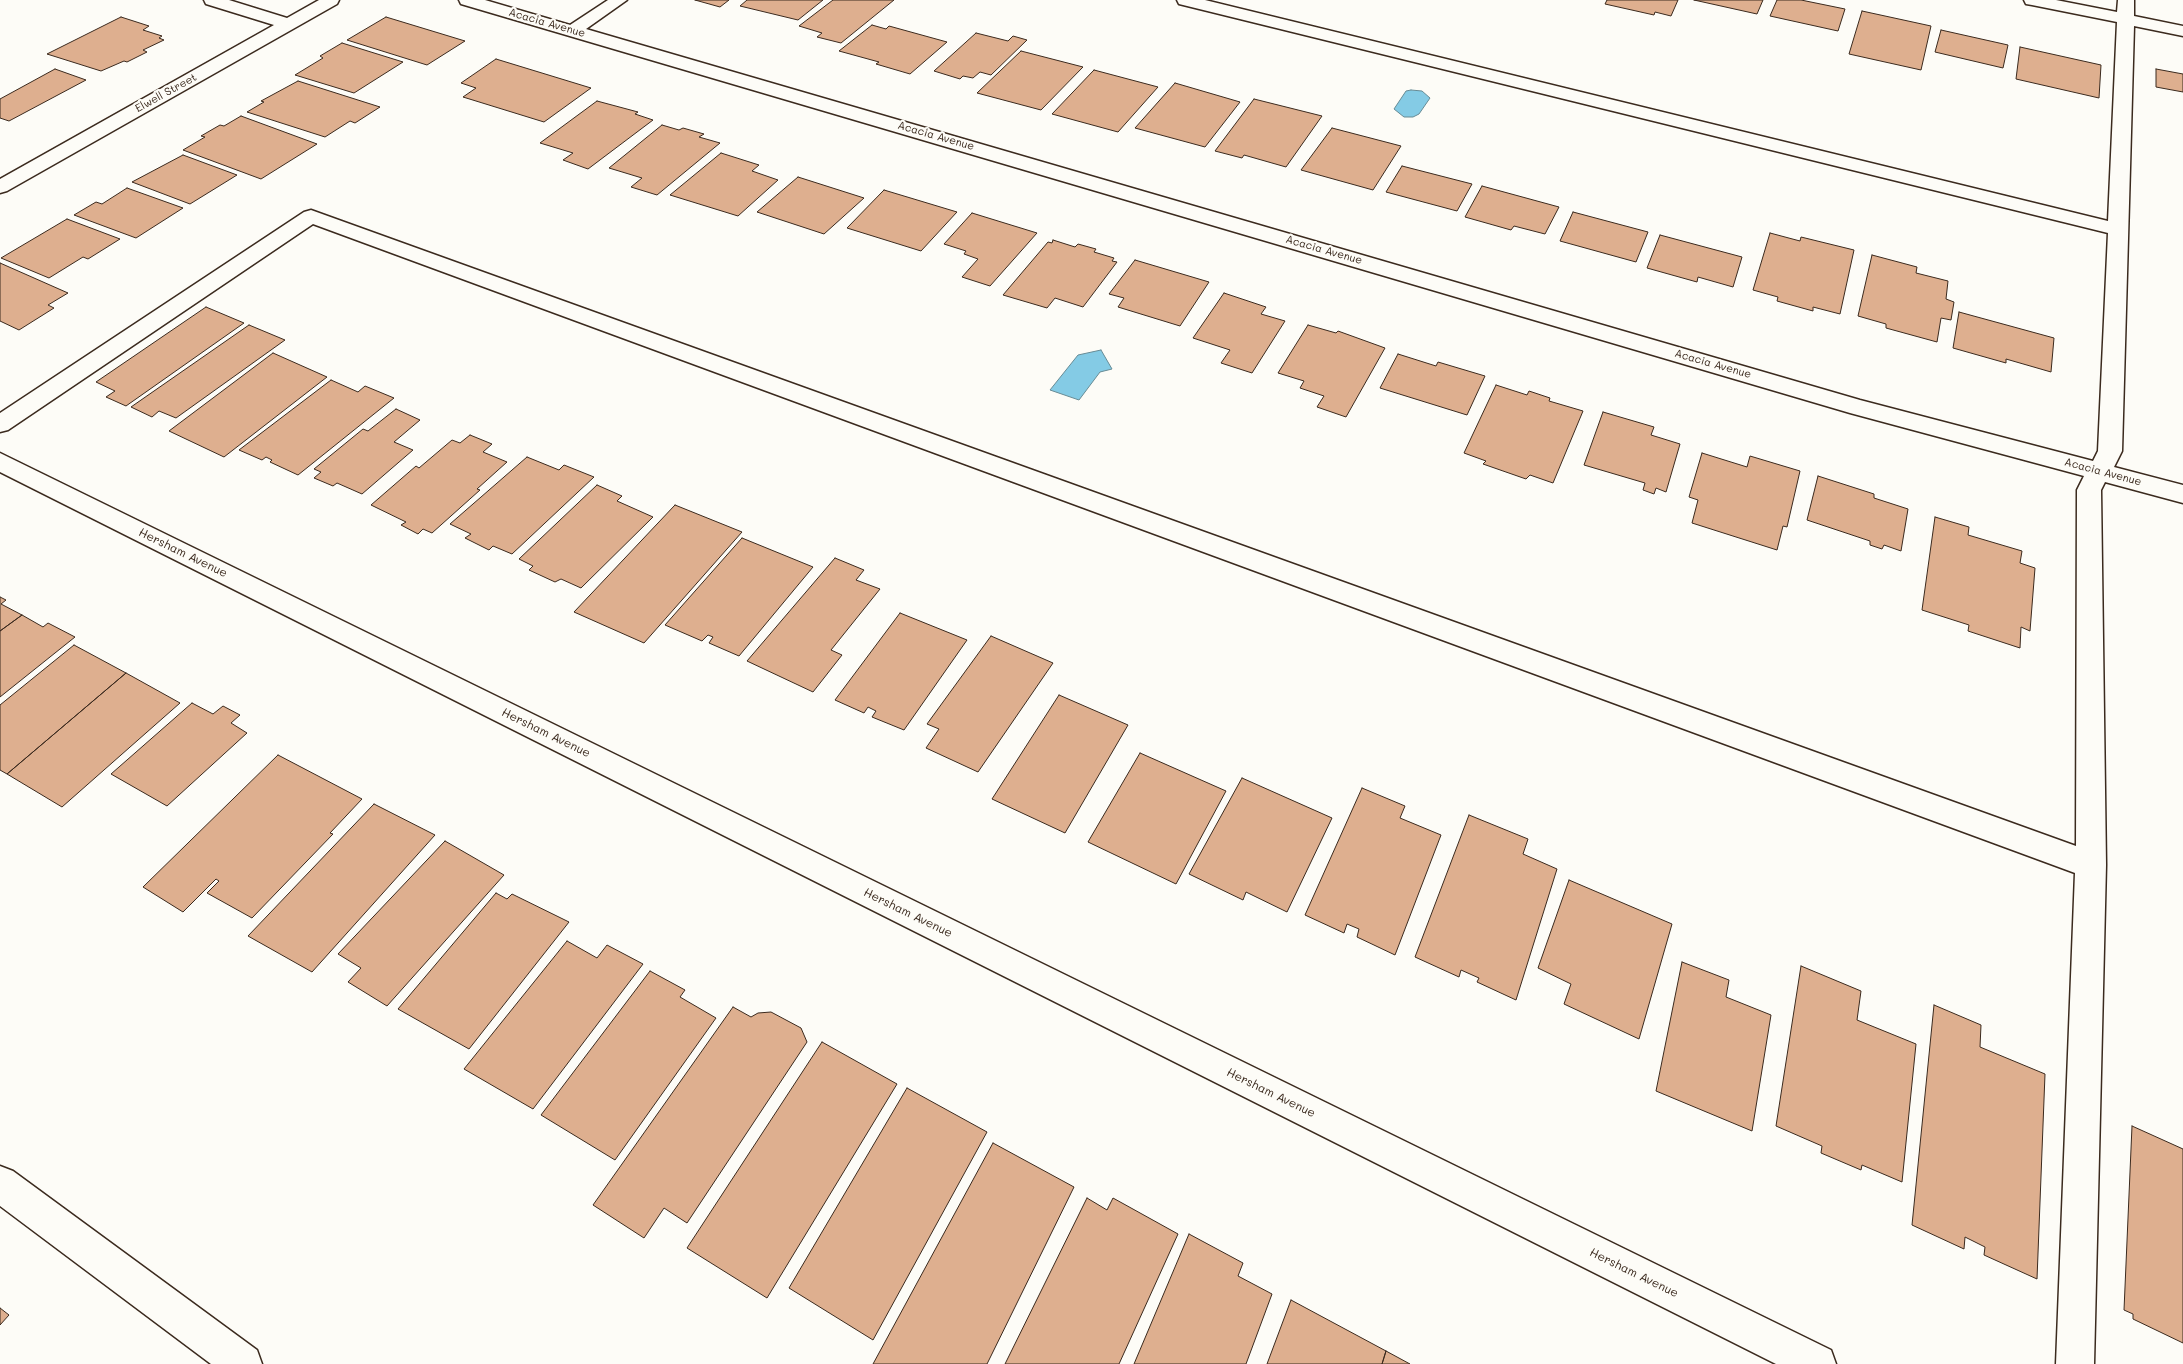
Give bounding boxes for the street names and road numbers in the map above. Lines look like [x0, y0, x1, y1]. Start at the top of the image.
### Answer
street label: Acacia Avenue [507, 6, 587, 40]
street label: Elwell Street [133, 71, 199, 115]
street label: Acacia Avenue [896, 119, 976, 153]
street label: Acacia Avenue [1284, 233, 1364, 267]
street label: Acacia Avenue [1673, 347, 1753, 381]
street label: Acacia Avenue [2063, 455, 2143, 489]
street label: Hersham Avenue [136, 525, 230, 581]
street label: Hersham Avenue [499, 705, 593, 761]
street label: Hersham Avenue [861, 885, 955, 941]
street label: Hersham Avenue [1224, 1065, 1318, 1121]
street label: Hersham Avenue [1587, 1245, 1681, 1301]

